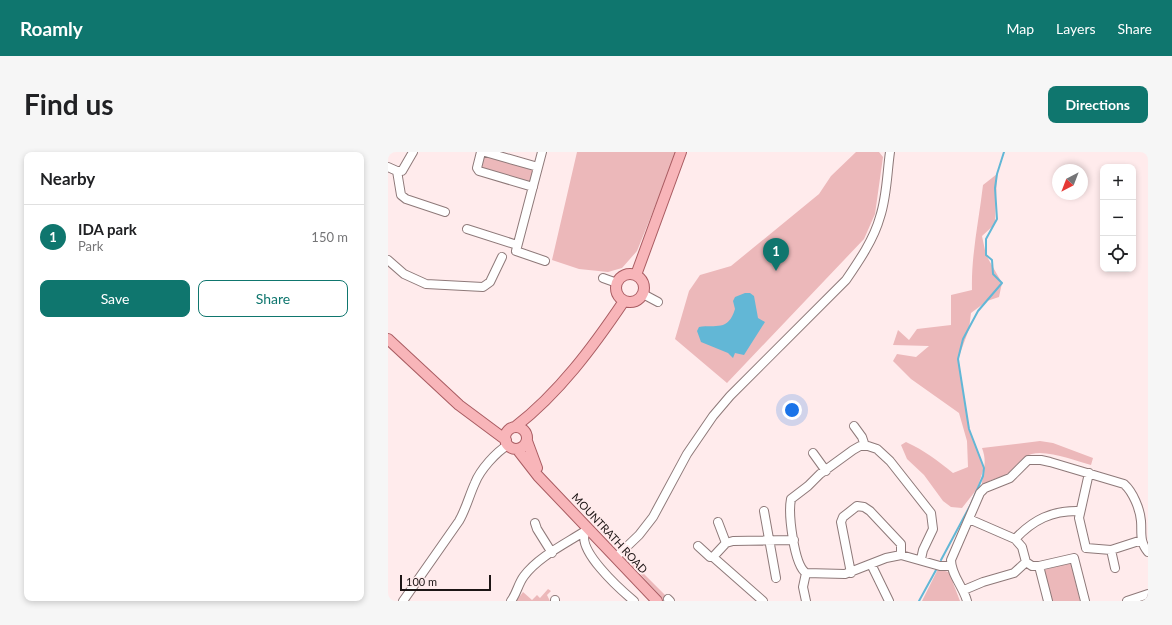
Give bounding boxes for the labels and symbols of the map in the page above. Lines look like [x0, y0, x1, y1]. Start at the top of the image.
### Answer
north arrow [1052, 164, 1088, 200]
pin: 1 [763, 238, 789, 271]
your location [782, 400, 802, 420]
street label: MOUNTRATH ROAD [570, 490, 650, 576]
scale bar [400, 573, 491, 592]

